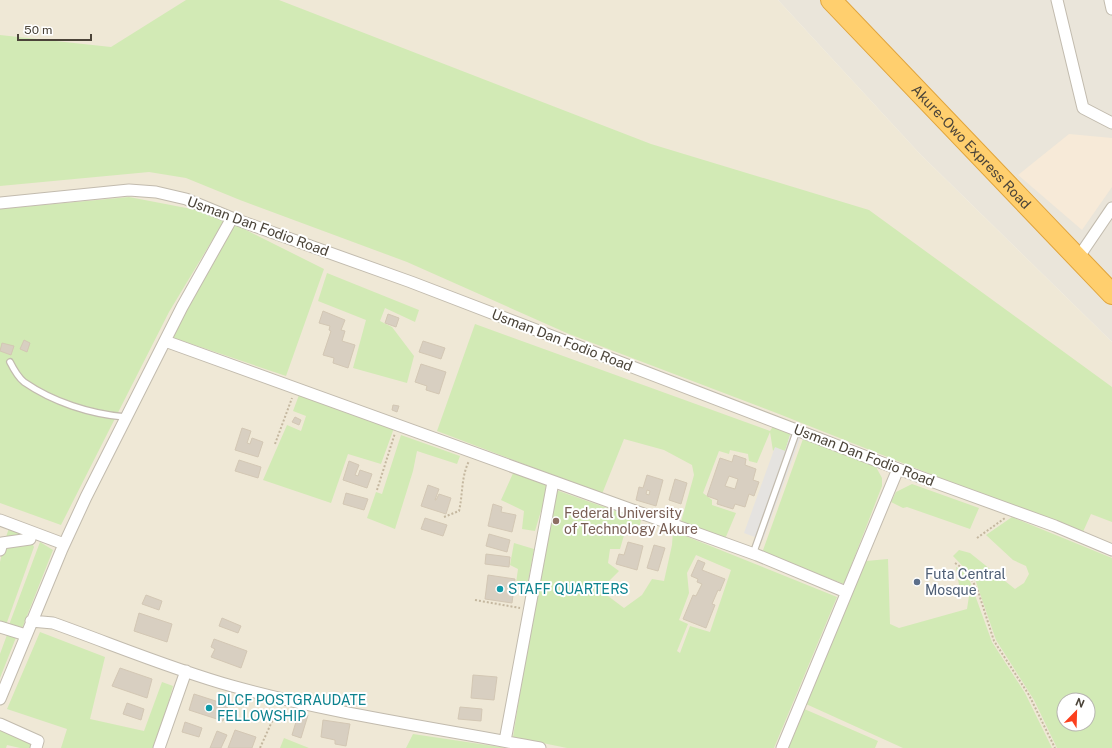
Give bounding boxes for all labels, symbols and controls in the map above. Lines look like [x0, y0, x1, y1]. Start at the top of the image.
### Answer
scale bar [18, 16, 91, 42]
text: 50 m [24, 23, 52, 37]
street label: Akure-Owo Express Road [908, 81, 1034, 212]
street label: Usman Dan Fodio Road [185, 193, 331, 259]
street label: Usman Dan Fodio Road [489, 306, 635, 374]
street label: Usman Dan Fodio Road [791, 421, 937, 489]
place label: Federal University of Technology Akure [564, 505, 698, 537]
marker: Federal University of Technology Akure [551, 516, 561, 526]
place label: Futa Central Mosque [925, 566, 1006, 598]
marker: Futa Central Mosque [912, 577, 922, 587]
place label: STAFF QUARTERS [508, 581, 629, 597]
marker: STAFF QUARTERS [495, 584, 505, 594]
place label: DLCF POSTGRAUDATE FELLOWSHIP [217, 692, 366, 724]
north arrow [1056, 692, 1096, 732]
text: N [1074, 696, 1086, 710]
marker: DLCF POSTGRAUDATE FELLOWSHIP [204, 703, 214, 713]

